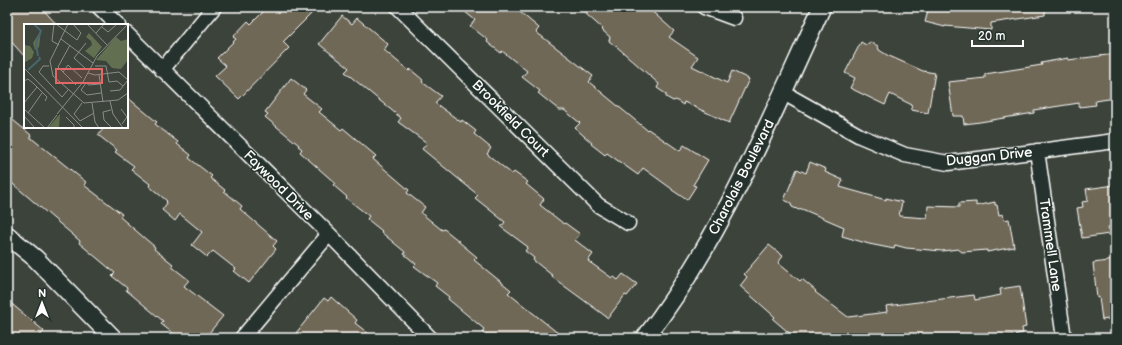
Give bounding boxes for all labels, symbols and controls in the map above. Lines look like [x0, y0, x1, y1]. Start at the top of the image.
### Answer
scale bar [972, 22, 1023, 48]
inset map [24, 24, 128, 128]
text: 20 m [978, 29, 1005, 44]
street label: Brookfield Court [469, 76, 553, 161]
street label: Charolais Boulevard [705, 117, 778, 238]
street label: Duggan Drive [945, 144, 1033, 169]
street label: Faywood Drive [240, 147, 317, 224]
street label: Trammell Lane [1036, 198, 1065, 293]
north arrow [22, 283, 62, 323]
text: N [38, 287, 46, 300]

